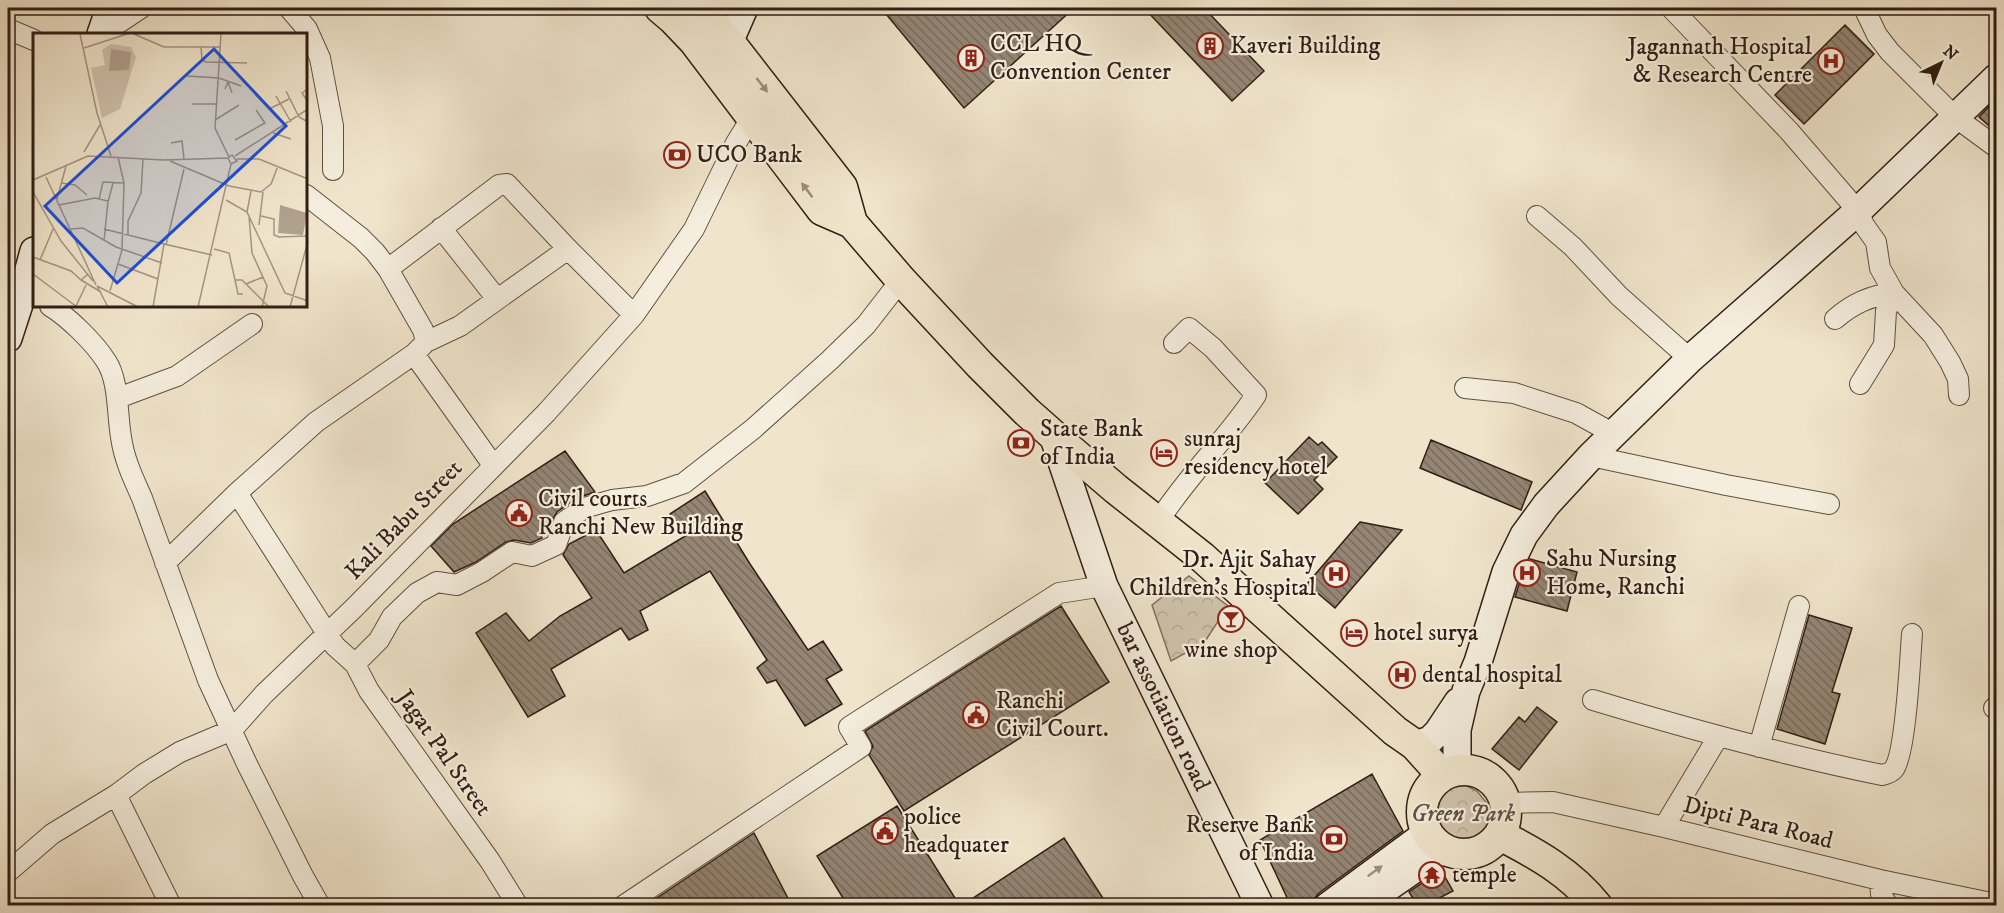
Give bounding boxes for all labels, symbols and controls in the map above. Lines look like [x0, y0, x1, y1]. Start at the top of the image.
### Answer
place label: CCL HQ Convention Center [990, 29, 1171, 87]
building icon: Kaveri Building [1195, 31, 1225, 61]
place label: Kaveri Building [1230, 31, 1381, 61]
place label: Jagannath Hospital & Research Centre [1625, 32, 1813, 90]
inset map [33, 33, 308, 308]
north arrow [1911, 33, 1971, 93]
text: N [1939, 41, 1962, 65]
building icon: CCL HQ Convention Center [956, 43, 986, 73]
hospital icon: Jagannath Hospital & Research Centre [1816, 46, 1846, 76]
one-way arrow [755, 77, 767, 92]
bank icon: UCO Bank [662, 140, 692, 170]
place label: UCO Bank [696, 140, 802, 170]
one-way arrow [801, 182, 813, 197]
place label: State Bank of India [1040, 414, 1143, 472]
place label: sunraj residency hotel [1184, 424, 1328, 482]
bank icon: State Bank of India [1006, 428, 1036, 458]
hotel icon: sunraj residency hotel [1149, 438, 1179, 468]
street label: Kali Babu Street [339, 453, 469, 586]
place label: Civil courts Ranchi New Building [538, 484, 743, 542]
public building icon: Civil courts Ranchi New Building [504, 498, 534, 528]
place label: Sahu Nursing Home, Ranchi [1546, 544, 1685, 602]
place label: Dr. Ajit Sahay Children's Hospital [1129, 545, 1317, 603]
hospital icon: Sahu Nursing Home, Ranchi [1512, 558, 1542, 588]
hospital icon: Dr. Ajit Sahay Children's Hospital [1321, 559, 1351, 589]
bar icon: wine shop [1216, 604, 1246, 634]
street label: bar assotiation road [1109, 618, 1217, 796]
hotel icon: hotel surya [1339, 618, 1369, 648]
place label: hotel surya [1374, 618, 1479, 648]
place label: wine shop [1183, 635, 1278, 665]
hospital icon: dental hospital [1387, 660, 1417, 690]
place label: dental hospital [1422, 660, 1563, 690]
street label: Jagat Pal Street [388, 682, 499, 822]
place label: Ranchi Civil Court. [996, 686, 1109, 744]
public building icon: Ranchi Civil Court. [961, 700, 991, 730]
street label: Dipti Para Road [1680, 790, 1836, 856]
park label: Green Park [1411, 799, 1515, 829]
place label: police headquater [903, 802, 1009, 860]
place label: Reserve Bank of India [1186, 810, 1315, 868]
public building icon: police headquater [870, 816, 900, 846]
bank icon: Reserve Bank of India [1319, 824, 1349, 854]
temple icon: temple [1417, 860, 1447, 890]
place label: temple [1452, 860, 1517, 890]
one-way arrow [1368, 866, 1383, 878]

